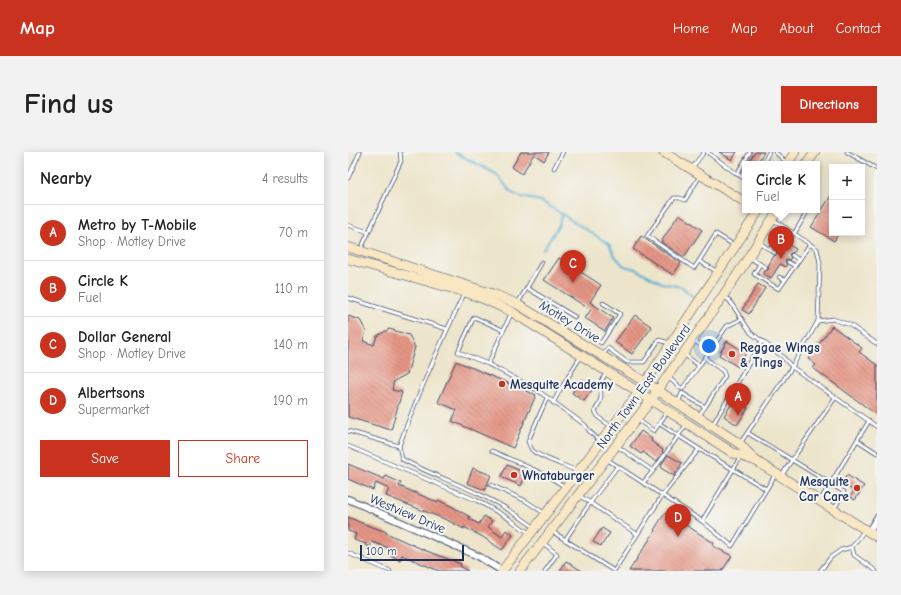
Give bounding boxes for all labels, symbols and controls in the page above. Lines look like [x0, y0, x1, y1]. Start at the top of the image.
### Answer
text: Map [20, 17, 55, 39]
text: Home [673, 20, 709, 37]
text: Map [731, 20, 757, 37]
text: About [779, 20, 814, 37]
text: Contact [836, 20, 881, 37]
button: Directions [781, 86, 877, 123]
text: Find us [24, 88, 113, 120]
popup [742, 161, 820, 213]
map controls [829, 164, 865, 236]
button: + [829, 164, 865, 200]
text: Nearby [40, 169, 91, 188]
text: 4 results [262, 171, 308, 186]
text: Circle K [756, 171, 806, 189]
text: Fuel [756, 189, 780, 204]
button: − [829, 200, 865, 236]
text: Metro by T-Mobile [78, 216, 196, 234]
text: A [49, 225, 57, 240]
text: 70 m [279, 225, 308, 240]
pin: B [768, 226, 794, 259]
text: Shop · Motley Drive [78, 234, 186, 249]
pin: C [560, 250, 586, 283]
text: Circle K [78, 272, 128, 290]
text: B [49, 281, 57, 296]
text: 110 m [275, 281, 308, 296]
text: Fuel [78, 290, 102, 305]
street label: Motley Drive [536, 297, 604, 346]
street label: North Town East Boulevard [593, 321, 693, 451]
text: Dollar General [78, 328, 171, 346]
your location [699, 336, 719, 356]
text: C [49, 337, 57, 352]
text: 140 m [274, 337, 308, 352]
place label: Reggae Wings & Tings [740, 340, 820, 370]
text: Shop · Motley Drive [78, 346, 186, 361]
marker: Reggae Wings & Tings [727, 349, 737, 359]
place label: Mesquite Academy [510, 377, 613, 392]
marker: Mesquite Academy [497, 379, 507, 389]
pin: A [725, 383, 751, 416]
text: Albertsons [78, 384, 145, 402]
text: D [49, 393, 57, 408]
text: 190 m [273, 393, 308, 408]
text: Supermarket [78, 402, 149, 417]
button: Save [40, 440, 170, 477]
button: Share [178, 440, 308, 477]
place label: Whataburger [522, 468, 595, 483]
marker: Whataburger [509, 470, 519, 480]
place label: Mesquite Car Care [799, 474, 850, 504]
marker: Mesquite Car Care [852, 483, 862, 493]
street label: Westview Drive [368, 491, 448, 536]
pin: D [665, 504, 691, 537]
scale bar [360, 543, 464, 562]
text: 100 m [366, 545, 397, 558]

